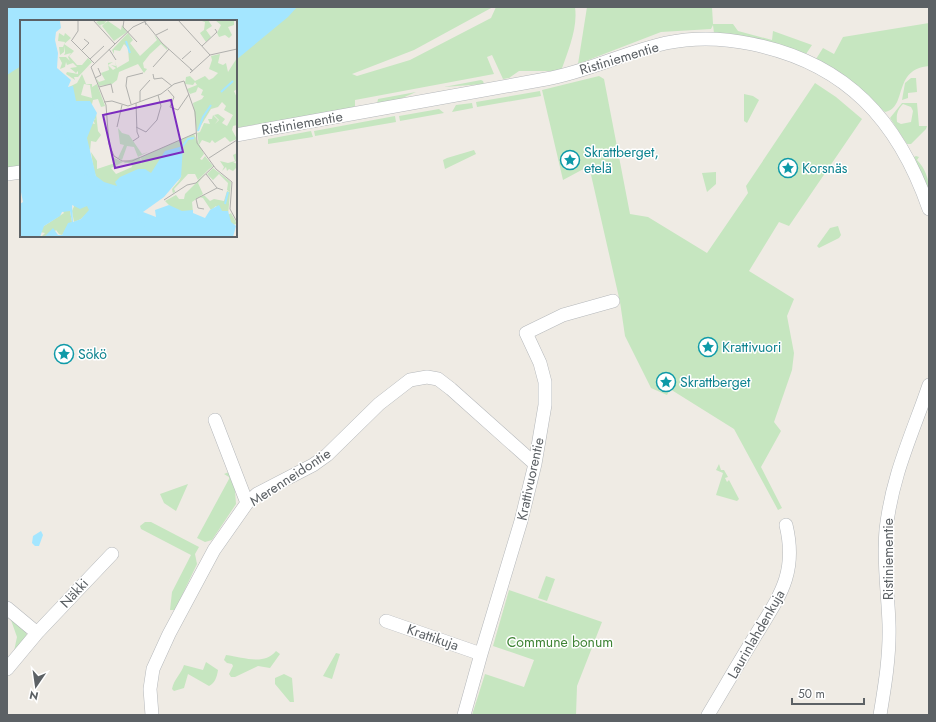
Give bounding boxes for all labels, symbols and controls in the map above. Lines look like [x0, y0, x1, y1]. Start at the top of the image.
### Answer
inset map [20, 20, 237, 237]
street label: Ristiniementie [577, 36, 661, 80]
street label: Ristiniementie [260, 106, 344, 140]
place label: Skrattberget, etelä [584, 142, 659, 178]
place icon: Skrattberget, etelä [559, 149, 581, 171]
place icon: Korsnäs [777, 157, 799, 179]
place label: Korsnäs [802, 158, 848, 178]
place icon: Krattivuori [697, 336, 719, 358]
place label: Krattivuori [722, 337, 781, 357]
place icon: Sökö [53, 343, 75, 365]
place label: Sökö [78, 344, 107, 364]
place icon: Skrattberget [655, 371, 677, 393]
place label: Skrattberget [680, 372, 751, 392]
street label: Krattivuorentie [511, 436, 549, 522]
street label: Merenneidontie [246, 443, 334, 511]
street label: Ristiniementie [878, 518, 898, 600]
street label: Näkki [55, 574, 93, 612]
street label: Laurinlahdenkuja [722, 586, 790, 682]
street label: Krattikuja [404, 619, 462, 655]
park label: Commune bonum [507, 632, 613, 652]
north arrow [16, 666, 56, 706]
scale bar [792, 680, 864, 706]
text: 50 m [798, 685, 825, 703]
text: N [28, 687, 40, 705]

